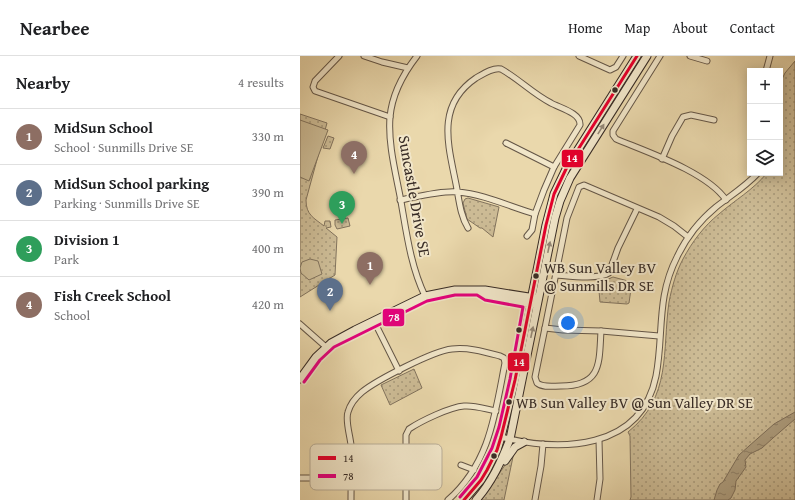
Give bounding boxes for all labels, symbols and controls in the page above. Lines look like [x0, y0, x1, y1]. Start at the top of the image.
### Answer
text: Nearbee [20, 14, 90, 42]
text: Home [568, 18, 603, 38]
text: Map [625, 18, 650, 38]
text: About [672, 18, 708, 38]
text: Contact [730, 18, 775, 38]
map controls [747, 68, 783, 176]
button: + [747, 68, 783, 104]
text: Nearby [16, 70, 70, 95]
text: 4 results [238, 73, 284, 92]
unlabelled marker [610, 85, 620, 95]
button: − [747, 104, 783, 140]
text: MidSun School [54, 117, 153, 138]
one-way arrow [597, 124, 605, 134]
text: 1 [26, 127, 32, 146]
text: 330 m [252, 127, 284, 146]
street label: Suncastle Drive SE [393, 133, 437, 259]
text: School · Sunmills Drive SE [54, 138, 193, 157]
button: layers [747, 140, 783, 176]
pin: 4 [341, 141, 367, 174]
line badge: 14 [561, 149, 584, 168]
text: 14 [566, 150, 578, 166]
text: MidSun School parking [54, 173, 209, 194]
text: 2 [26, 183, 32, 202]
text: 390 m [252, 183, 284, 202]
pin: 3 [329, 191, 355, 224]
text: Parking · Sunmills Drive SE [54, 194, 200, 213]
text: Division 1 [54, 229, 120, 250]
text: 3 [26, 239, 32, 258]
text: 400 m [252, 239, 284, 258]
one-way arrow [547, 240, 553, 253]
text: Park [54, 250, 79, 269]
pin: 1 [357, 252, 383, 285]
place label: WB Sun Valley BV @ Sunmills DR SE [544, 257, 656, 296]
marker: WB Sun Valley BV @ Sunmills DR SE [531, 271, 541, 281]
pin: 2 [317, 278, 343, 311]
text: Fish Creek School [54, 285, 171, 306]
text: 4 [26, 295, 32, 314]
text: 420 m [252, 295, 284, 314]
text: School [54, 306, 90, 325]
line badge: 78 [382, 308, 405, 327]
text: 78 [388, 309, 400, 325]
your location [558, 313, 578, 333]
unlabelled marker [514, 325, 524, 335]
one-way arrow [529, 326, 535, 338]
line badge: 14 [507, 352, 530, 372]
text: 14 [513, 354, 525, 370]
place label: WB Sun Valley BV @ Sun Valley DR SE [516, 392, 753, 413]
marker: WB Sun Valley BV @ Sun Valley DR SE [504, 397, 514, 407]
legend [310, 444, 442, 490]
text: 14 [343, 450, 354, 466]
unlabelled marker [489, 451, 499, 461]
text: 78 [343, 468, 354, 484]

